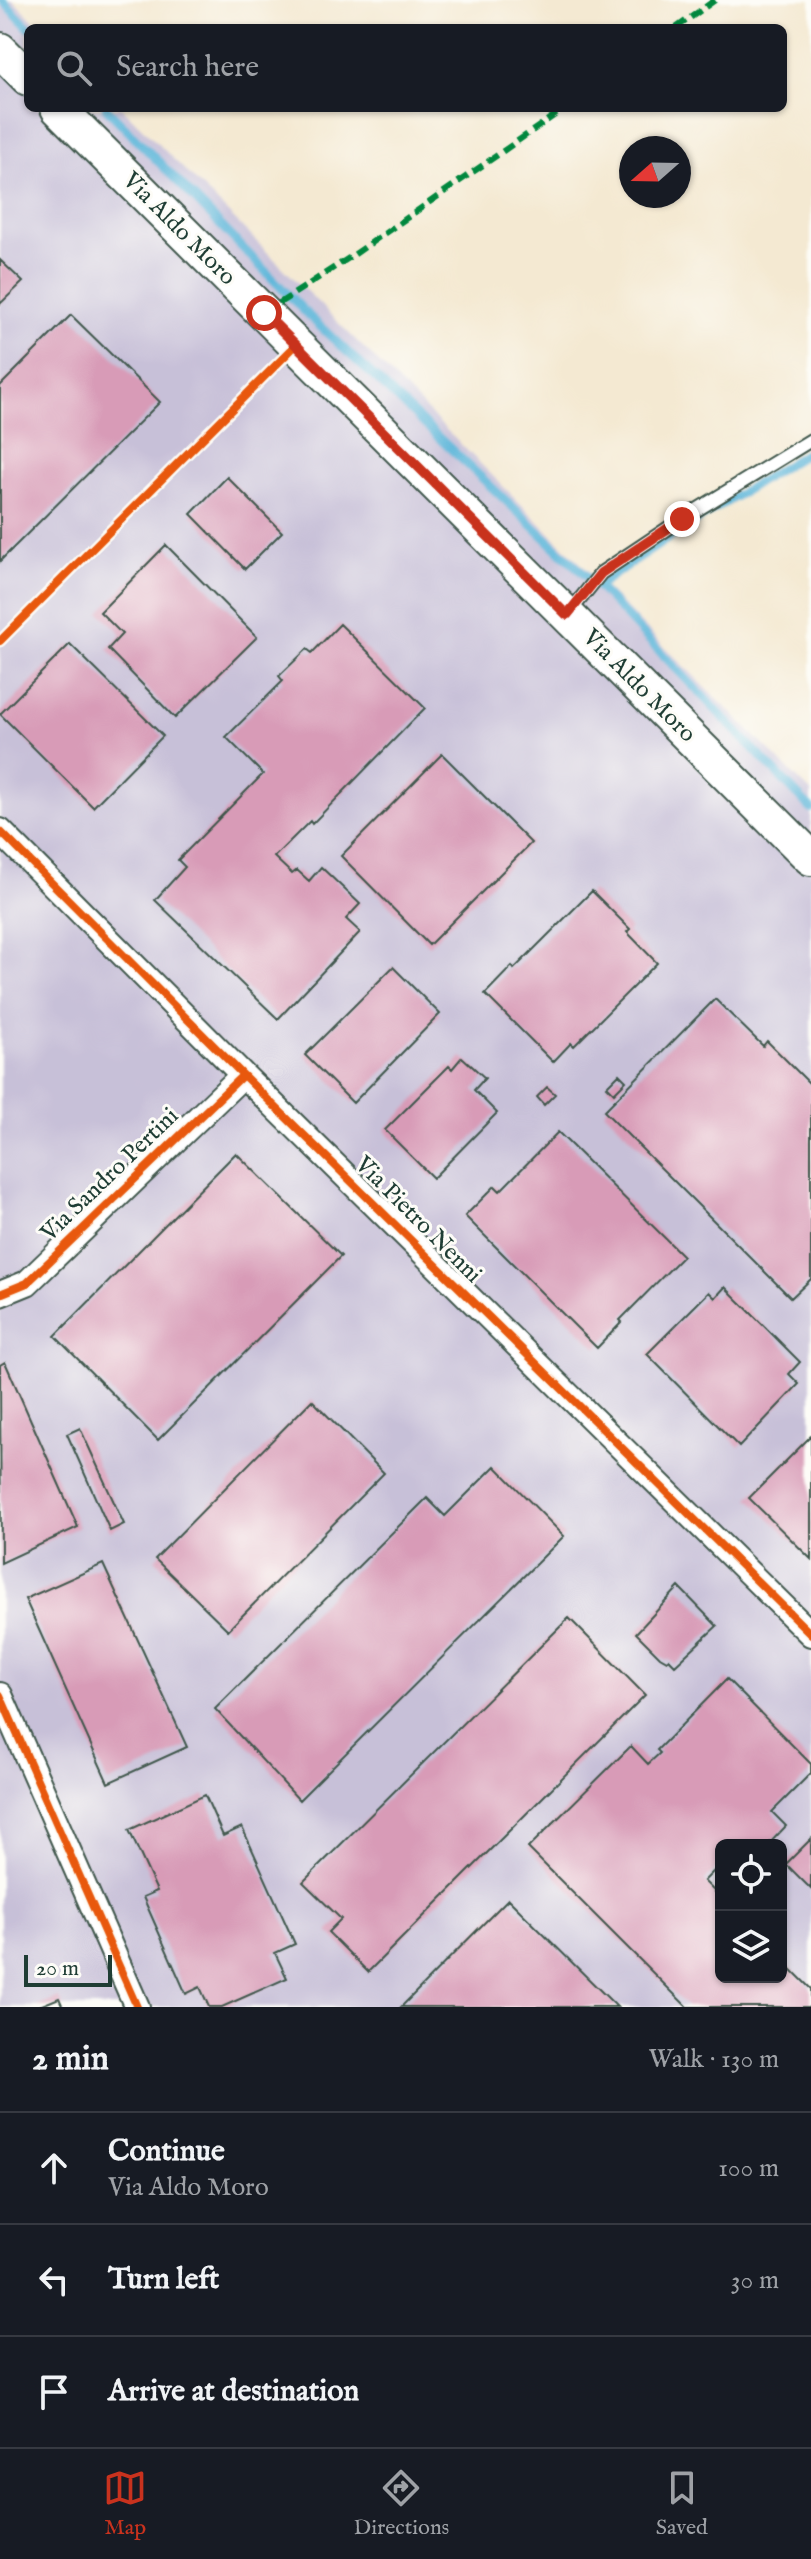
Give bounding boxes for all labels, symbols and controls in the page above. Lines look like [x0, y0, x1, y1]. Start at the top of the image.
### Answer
search box [24, 24, 787, 112]
icon: search [52, 46, 96, 90]
text: Search here [116, 49, 259, 87]
north arrow [619, 136, 691, 208]
street label: Via Aldo Moro [115, 165, 242, 292]
route start [246, 295, 282, 331]
route end [664, 501, 700, 537]
street label: Via Aldo Moro [575, 622, 702, 749]
street label: Via Sandro Pertini [34, 1101, 186, 1249]
street label: Via Pietro Nenni [347, 1149, 488, 1290]
map controls [715, 1839, 787, 1983]
button: locate [715, 1839, 787, 1911]
button: layers [715, 1911, 787, 1983]
scale bar [24, 1951, 112, 1987]
text: 20 m [36, 1955, 79, 1983]
text: 2 min [32, 2038, 109, 2081]
text: Walk · 130 m [649, 2043, 779, 2076]
text: Continue [108, 2133, 225, 2171]
icon: ahead [32, 2146, 76, 2190]
text: 100 m [718, 2152, 779, 2185]
text: Via Aldo Moro [108, 2171, 269, 2204]
icon: left [32, 2258, 76, 2302]
text: Turn left [108, 2261, 219, 2299]
text: 30 m [731, 2264, 779, 2297]
icon: arrive [32, 2370, 76, 2414]
text: Arrive at destination [108, 2373, 359, 2411]
tab: Map [103, 2466, 147, 2542]
tab: Directions [354, 2466, 449, 2542]
tab: Saved [656, 2466, 708, 2542]

